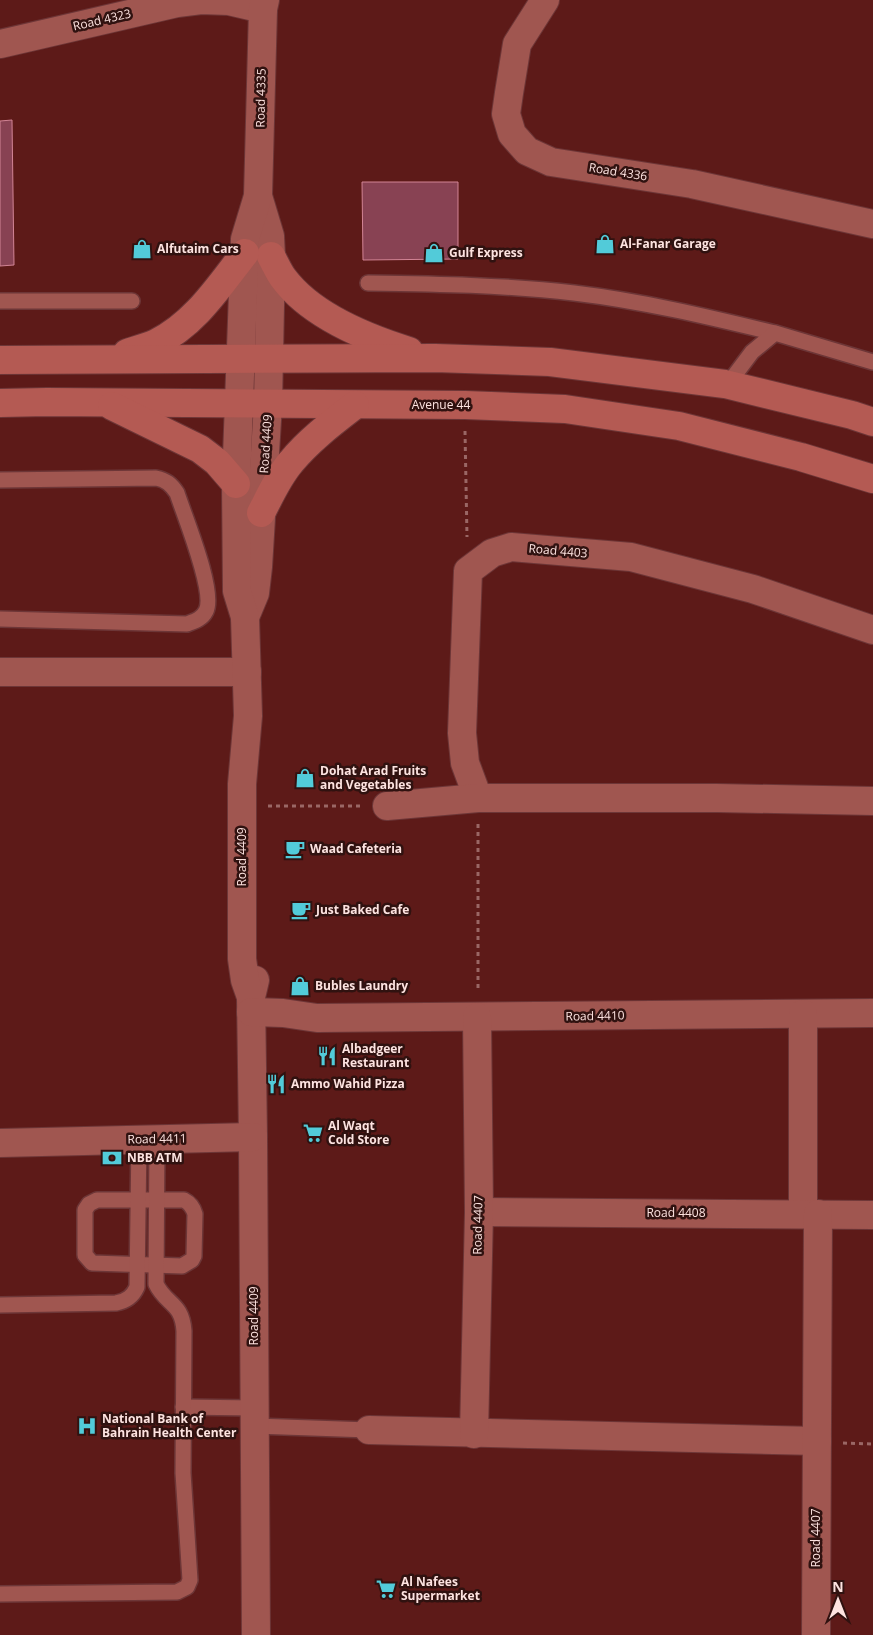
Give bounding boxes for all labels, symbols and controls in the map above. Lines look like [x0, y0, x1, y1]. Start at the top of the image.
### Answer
street label: Road 4323 [71, 5, 133, 34]
street label: Road 4335 [251, 68, 270, 128]
street label: Road 4336 [588, 158, 649, 185]
shop icon: Al-Fanar Garage [594, 233, 616, 255]
place label: Al-Fanar Garage [620, 235, 716, 252]
shop icon: Alfutaim Cars [131, 238, 153, 260]
place label: Alfutaim Cars [157, 240, 239, 257]
shop icon: Gulf Express [423, 242, 445, 264]
place label: Gulf Express [449, 244, 523, 261]
street label: Avenue 44 [412, 396, 470, 413]
street label: Road 4409 [255, 414, 276, 474]
street label: Road 4403 [528, 539, 588, 562]
place label: Dohat Arad Fruits and Vegetables [320, 762, 426, 793]
shop icon: Dohat Arad Fruits and Vegetables [294, 767, 316, 789]
street label: Road 4409 [233, 827, 250, 887]
cafe icon: Waad Cafeteria [284, 838, 306, 860]
place label: Waad Cafeteria [310, 840, 402, 857]
cafe icon: Just Baked Cafe [290, 899, 312, 921]
place label: Just Baked Cafe [315, 901, 409, 918]
shop icon: Bubles Laundry [289, 975, 311, 997]
place label: Bubles Laundry [315, 977, 408, 994]
street label: Road 4410 [565, 1006, 625, 1025]
place label: Albadgeer Restaurant [342, 1040, 409, 1071]
restaurant icon: Albadgeer Restaurant [316, 1045, 338, 1067]
restaurant icon: Ammo Wahid Pizza [265, 1073, 287, 1095]
place label: Ammo Wahid Pizza [291, 1075, 405, 1092]
place label: Al Waqt Cold Store [328, 1117, 389, 1148]
supermarket icon: Al Waqt Cold Store [302, 1122, 324, 1144]
street label: Road 4411 [127, 1129, 187, 1148]
bank icon: NBB ATM [101, 1147, 123, 1169]
place label: NBB ATM [127, 1149, 183, 1166]
street label: Road 4407 [468, 1195, 487, 1255]
street label: Road 4408 [646, 1204, 706, 1221]
street label: Road 4409 [245, 1286, 262, 1346]
place label: National Bank of Bahrain Health Center [102, 1410, 237, 1441]
hospital icon: National Bank of Bahrain Health Center [76, 1415, 98, 1437]
street label: Road 4407 [807, 1508, 824, 1568]
place label: Al Nafees Supermarket [401, 1573, 480, 1604]
north arrow [813, 1575, 863, 1625]
text: N [832, 1577, 844, 1596]
supermarket icon: Al Nafees Supermarket [375, 1578, 397, 1600]

